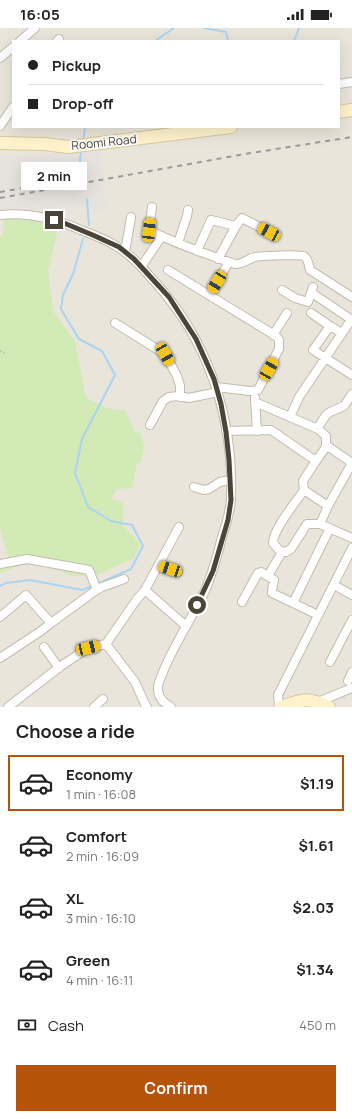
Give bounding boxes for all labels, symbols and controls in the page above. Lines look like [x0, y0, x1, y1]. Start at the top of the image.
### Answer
text: 16:05 [20, 4, 60, 25]
text: Pickup [52, 55, 101, 76]
text: Drop-off [52, 93, 113, 114]
street label: Roomi Road [70, 130, 138, 154]
callout: 2 min [21, 162, 87, 190]
text: 2 min [37, 167, 71, 185]
route end [45, 211, 63, 229]
car [142, 217, 156, 243]
car [256, 221, 282, 243]
car [206, 269, 228, 295]
car [154, 341, 176, 367]
car [258, 356, 280, 382]
car [157, 560, 183, 578]
route start [188, 596, 206, 614]
car [75, 639, 101, 657]
text: Choose a ride [16, 719, 135, 743]
text: Economy [66, 764, 133, 785]
icon: car [18, 765, 54, 801]
text: $1.19 [300, 773, 334, 794]
text: 1 min · 16:08 [66, 785, 136, 803]
text: Comfort [66, 826, 127, 847]
icon: car [18, 827, 54, 863]
text: $1.61 [298, 835, 334, 856]
text: 2 min · 16:09 [66, 847, 139, 865]
text: XL [66, 888, 84, 909]
icon: car [18, 889, 54, 925]
text: $2.03 [293, 897, 334, 918]
text: 3 min · 16:10 [66, 909, 136, 927]
text: Green [66, 950, 110, 971]
icon: car [18, 951, 54, 987]
text: $1.34 [296, 959, 334, 980]
text: 4 min · 16:11 [66, 971, 133, 989]
icon: cash [16, 1014, 38, 1036]
text: Cash [48, 1015, 84, 1036]
text: 450 m [299, 1016, 336, 1034]
button: Confirm [16, 1065, 336, 1111]

